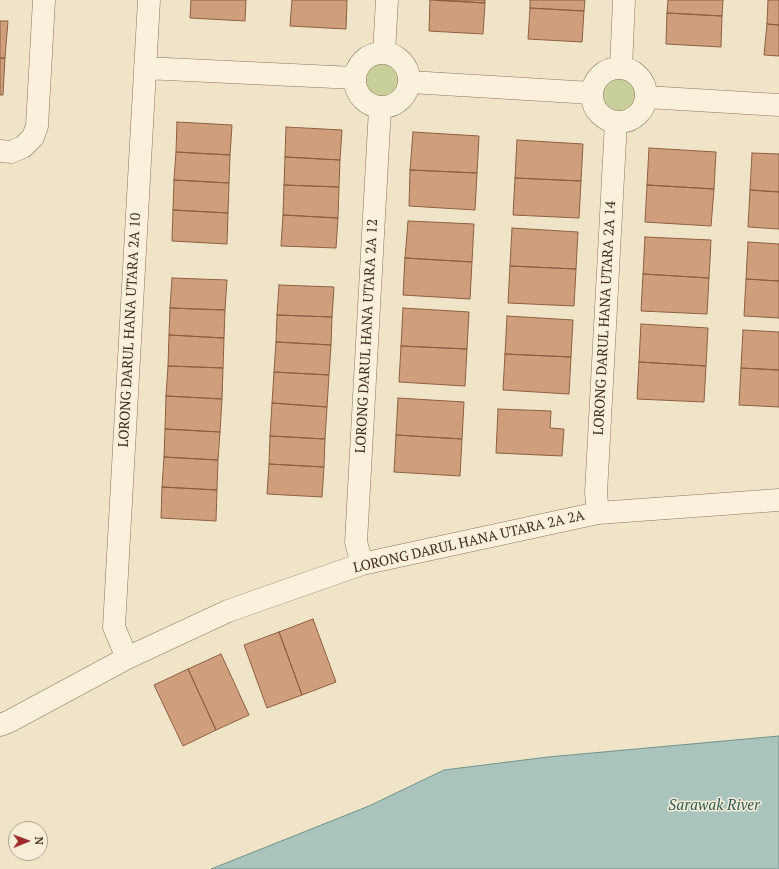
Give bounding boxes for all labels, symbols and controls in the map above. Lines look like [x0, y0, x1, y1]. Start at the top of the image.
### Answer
street label: LORONG DARUL HANA UTARA 2A 14 [590, 200, 620, 436]
street label: LORONG DARUL HANA UTARA 2A 10 [115, 212, 145, 448]
street label: LORONG DARUL HANA UTARA 2A 12 [352, 218, 382, 454]
street label: LORONG DARUL HANA UTARA 2A 2A [352, 507, 586, 577]
water label: Sarawak River [668, 797, 760, 815]
north arrow [8, 821, 48, 861]
text: N [32, 837, 46, 845]

